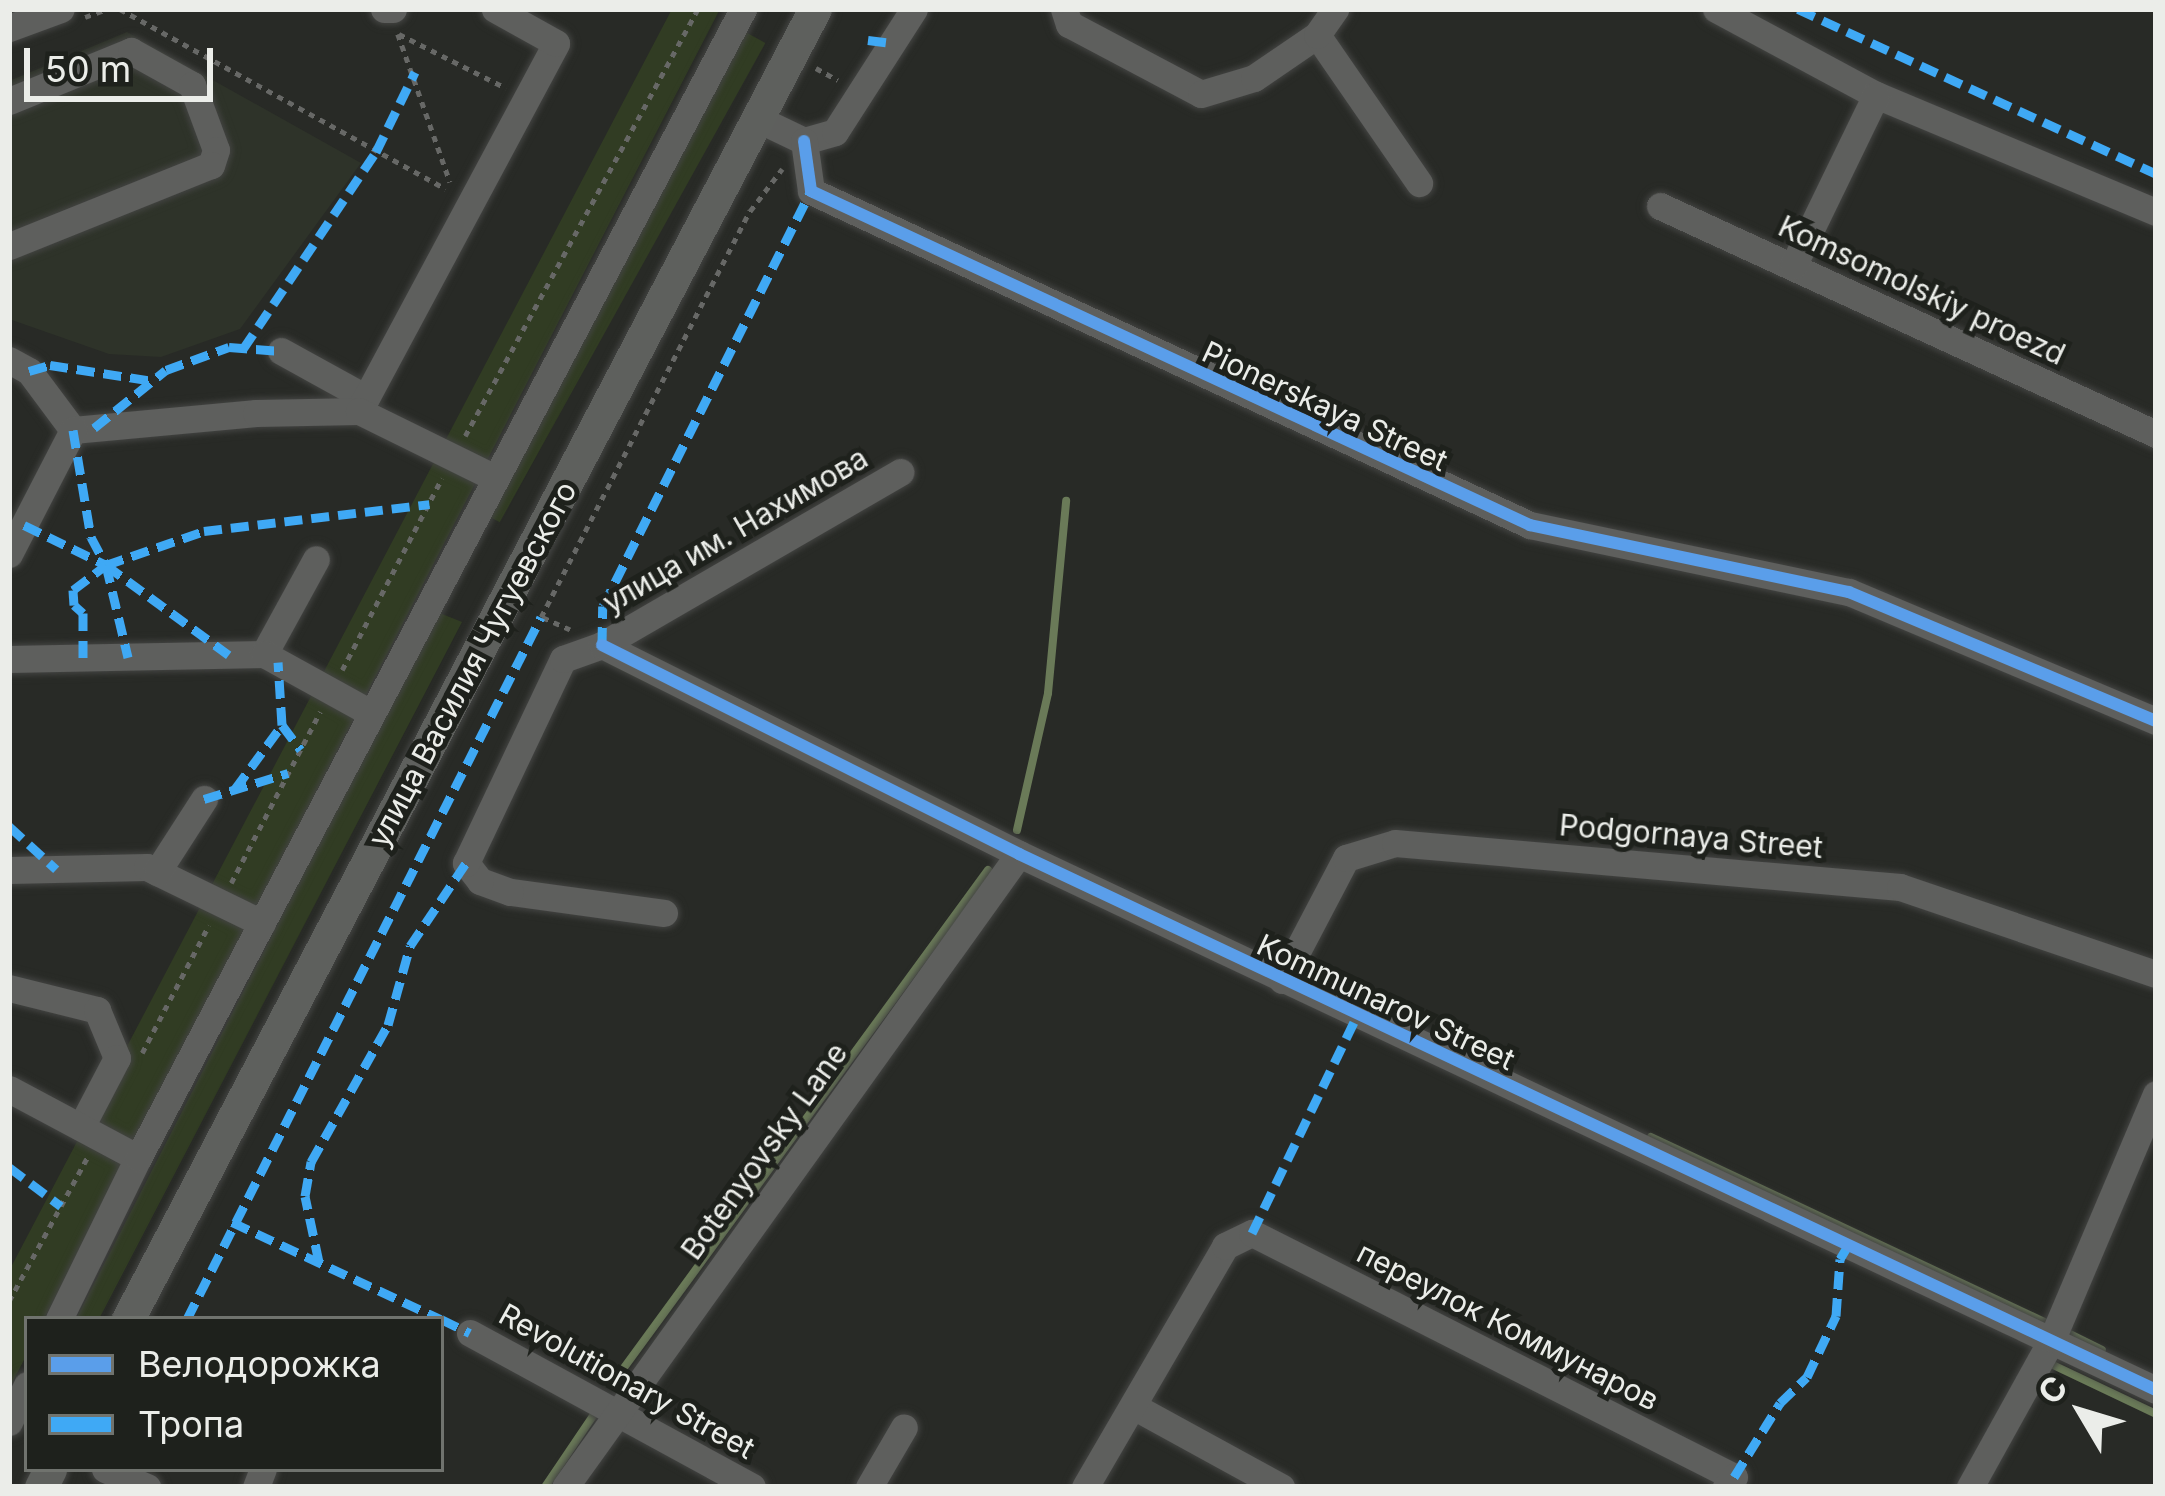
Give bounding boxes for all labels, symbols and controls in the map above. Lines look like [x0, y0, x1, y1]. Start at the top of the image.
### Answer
scale bar [30, 24, 219, 98]
text: 50 m [45, 47, 131, 91]
street label: Komsomolskiy proezd [1773, 208, 2071, 372]
street label: Pionerskaya Street [1197, 333, 1453, 479]
street label: улица им. Нахимова [596, 439, 874, 621]
street label: улица Василия Чугуевского [360, 475, 584, 853]
street label: Podgornaya Street [1558, 807, 1824, 865]
street label: Kommunarov Street [1252, 927, 1520, 1077]
street label: Botenyovsky Lane [673, 1036, 855, 1266]
street label: переулок Коммунаров [1351, 1234, 1665, 1418]
street label: Revolutionary Street [493, 1296, 761, 1466]
legend [24, 1316, 444, 1472]
text: Велодорожка [138, 1342, 381, 1386]
north arrow [2021, 1352, 2141, 1472]
text: С [2029, 1368, 2076, 1412]
text: Тропа [138, 1402, 244, 1446]

